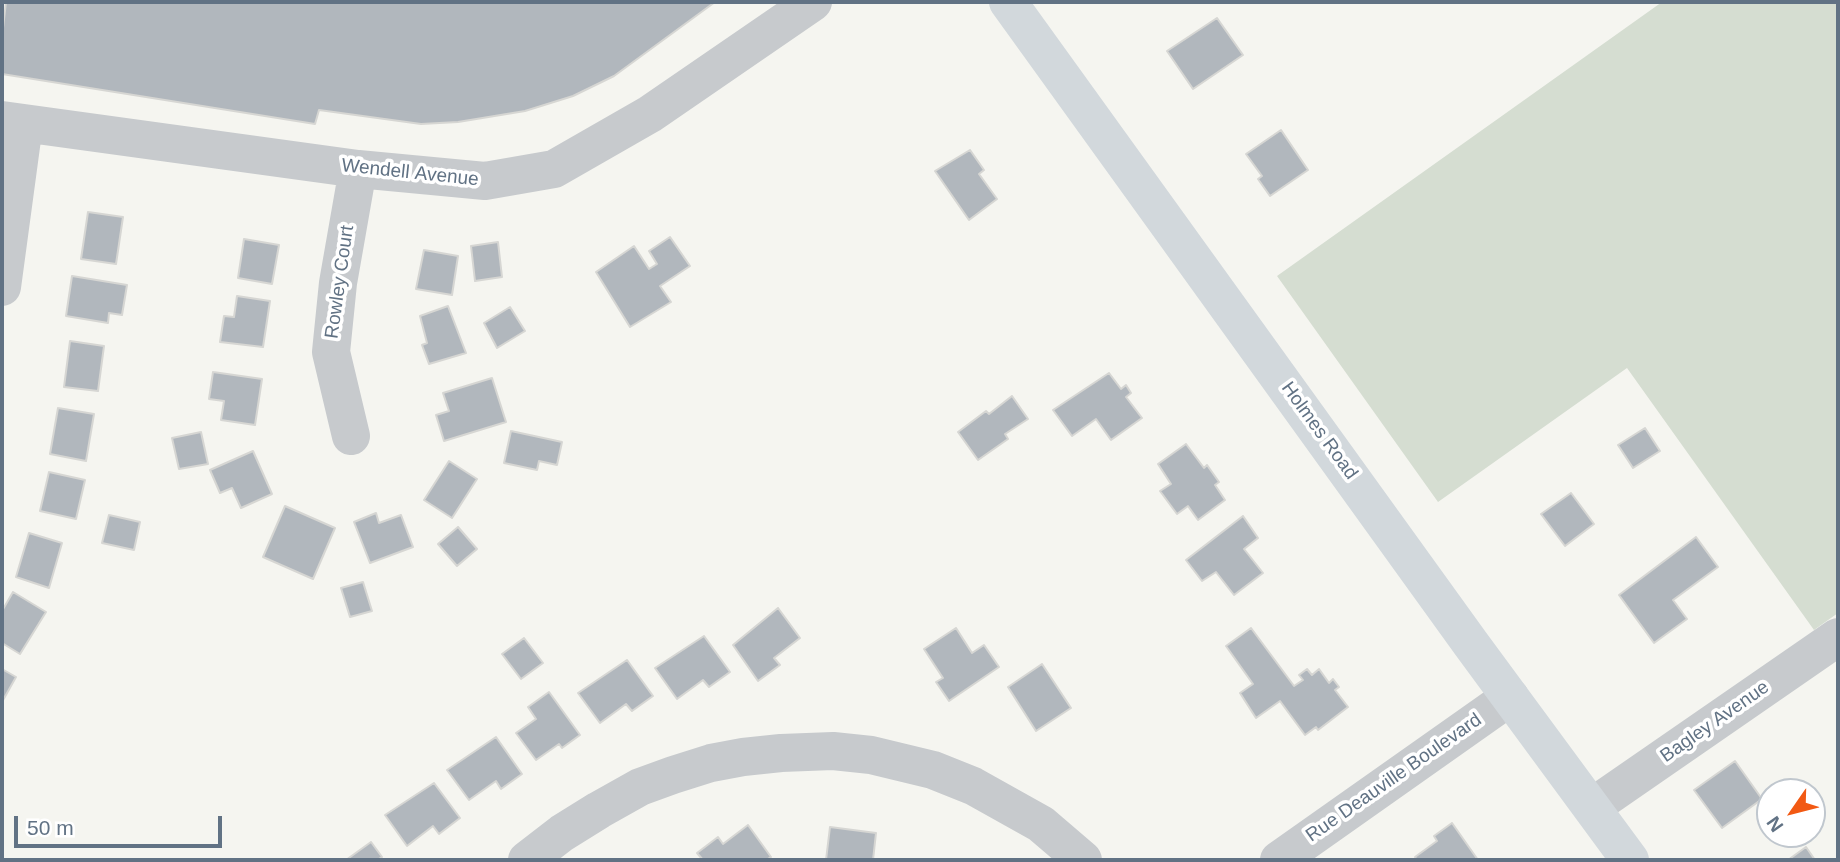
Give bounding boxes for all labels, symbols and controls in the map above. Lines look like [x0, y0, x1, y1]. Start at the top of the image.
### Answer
street label: Wendell Avenue [340, 154, 480, 192]
street label: Rowley Court [321, 224, 359, 340]
street label: Holmes Road [1276, 378, 1362, 484]
street label: Bagley Avenue [1656, 676, 1774, 768]
street label: Rue Deauville Boulevard [1302, 709, 1486, 847]
north arrow [1756, 778, 1826, 848]
scale bar [18, 802, 226, 846]
text: N [1762, 813, 1788, 836]
text: 50 m [27, 816, 74, 839]

